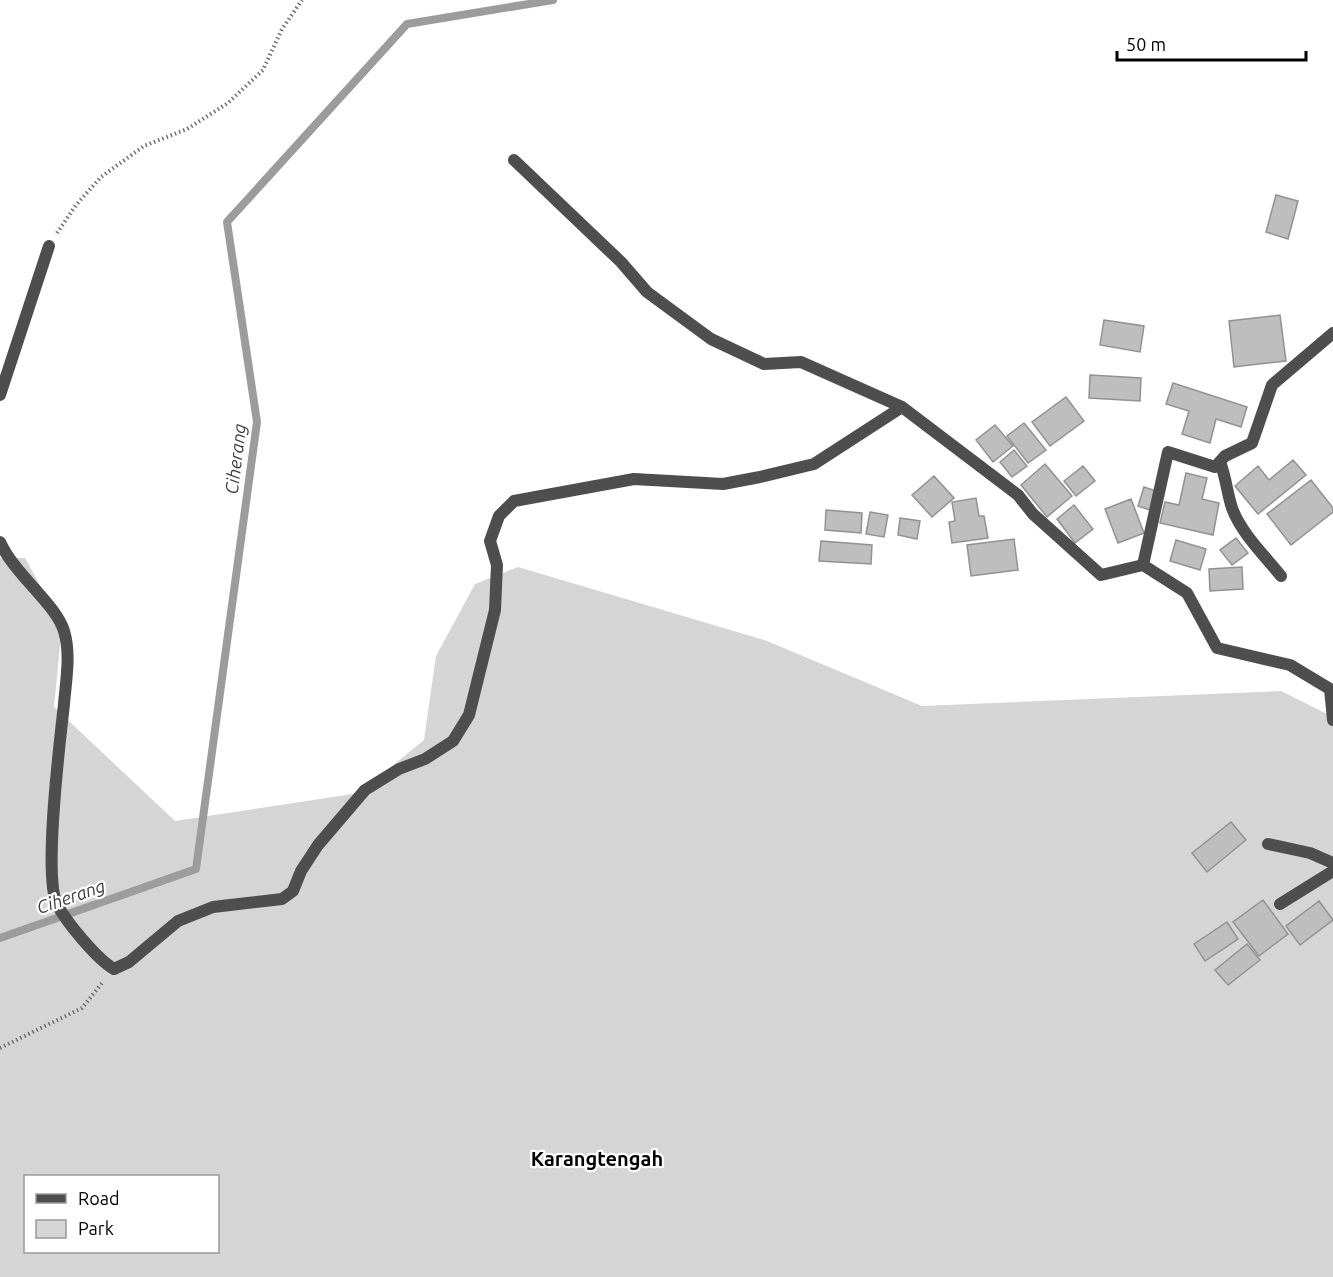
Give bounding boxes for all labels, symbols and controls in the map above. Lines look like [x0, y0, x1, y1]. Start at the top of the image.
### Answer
scale bar [1117, 24, 1306, 62]
text: 50 m [1126, 34, 1166, 54]
water label: Ciherang [221, 422, 249, 495]
water label: Ciherang [34, 875, 108, 917]
district label: Karangtengah [531, 1147, 663, 1170]
legend [24, 1175, 219, 1253]
text: Road [78, 1188, 120, 1208]
text: Park [78, 1218, 114, 1238]

